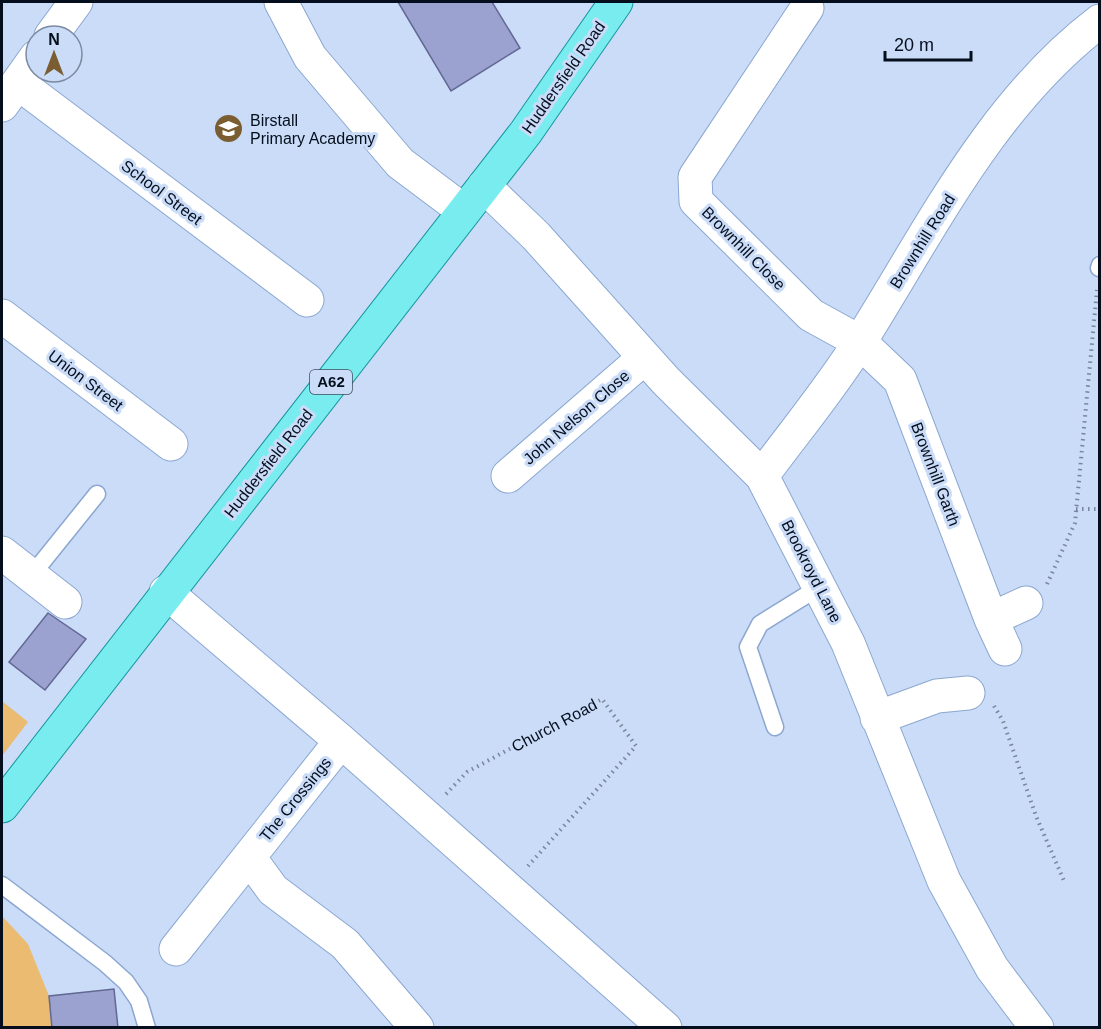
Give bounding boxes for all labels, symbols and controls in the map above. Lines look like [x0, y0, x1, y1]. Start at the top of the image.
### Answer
street label: Huddersfield Road [518, 18, 608, 136]
north arrow [24, 24, 84, 84]
scale bar [885, 24, 970, 62]
text: N [48, 31, 60, 48]
text: 20 m [894, 35, 934, 55]
place label: Birstall Primary Academy [250, 112, 375, 147]
school or university icon: Birstall Primary Academy [213, 113, 245, 145]
street label: School Street [118, 157, 206, 228]
street label: Brownhill Road [887, 191, 958, 291]
street label: Brownhill Close [699, 203, 789, 293]
street label: Union Street [45, 347, 127, 414]
street label: John Nelson Close [520, 367, 633, 468]
road number: A62 [310, 370, 352, 394]
street label: Huddersfield Road [221, 406, 316, 521]
street label: Brownhill Garth [908, 420, 963, 528]
street label: Brookroyd Lane [778, 517, 845, 625]
street label: Church Road [509, 696, 600, 755]
street label: The Crossings [256, 754, 334, 845]

